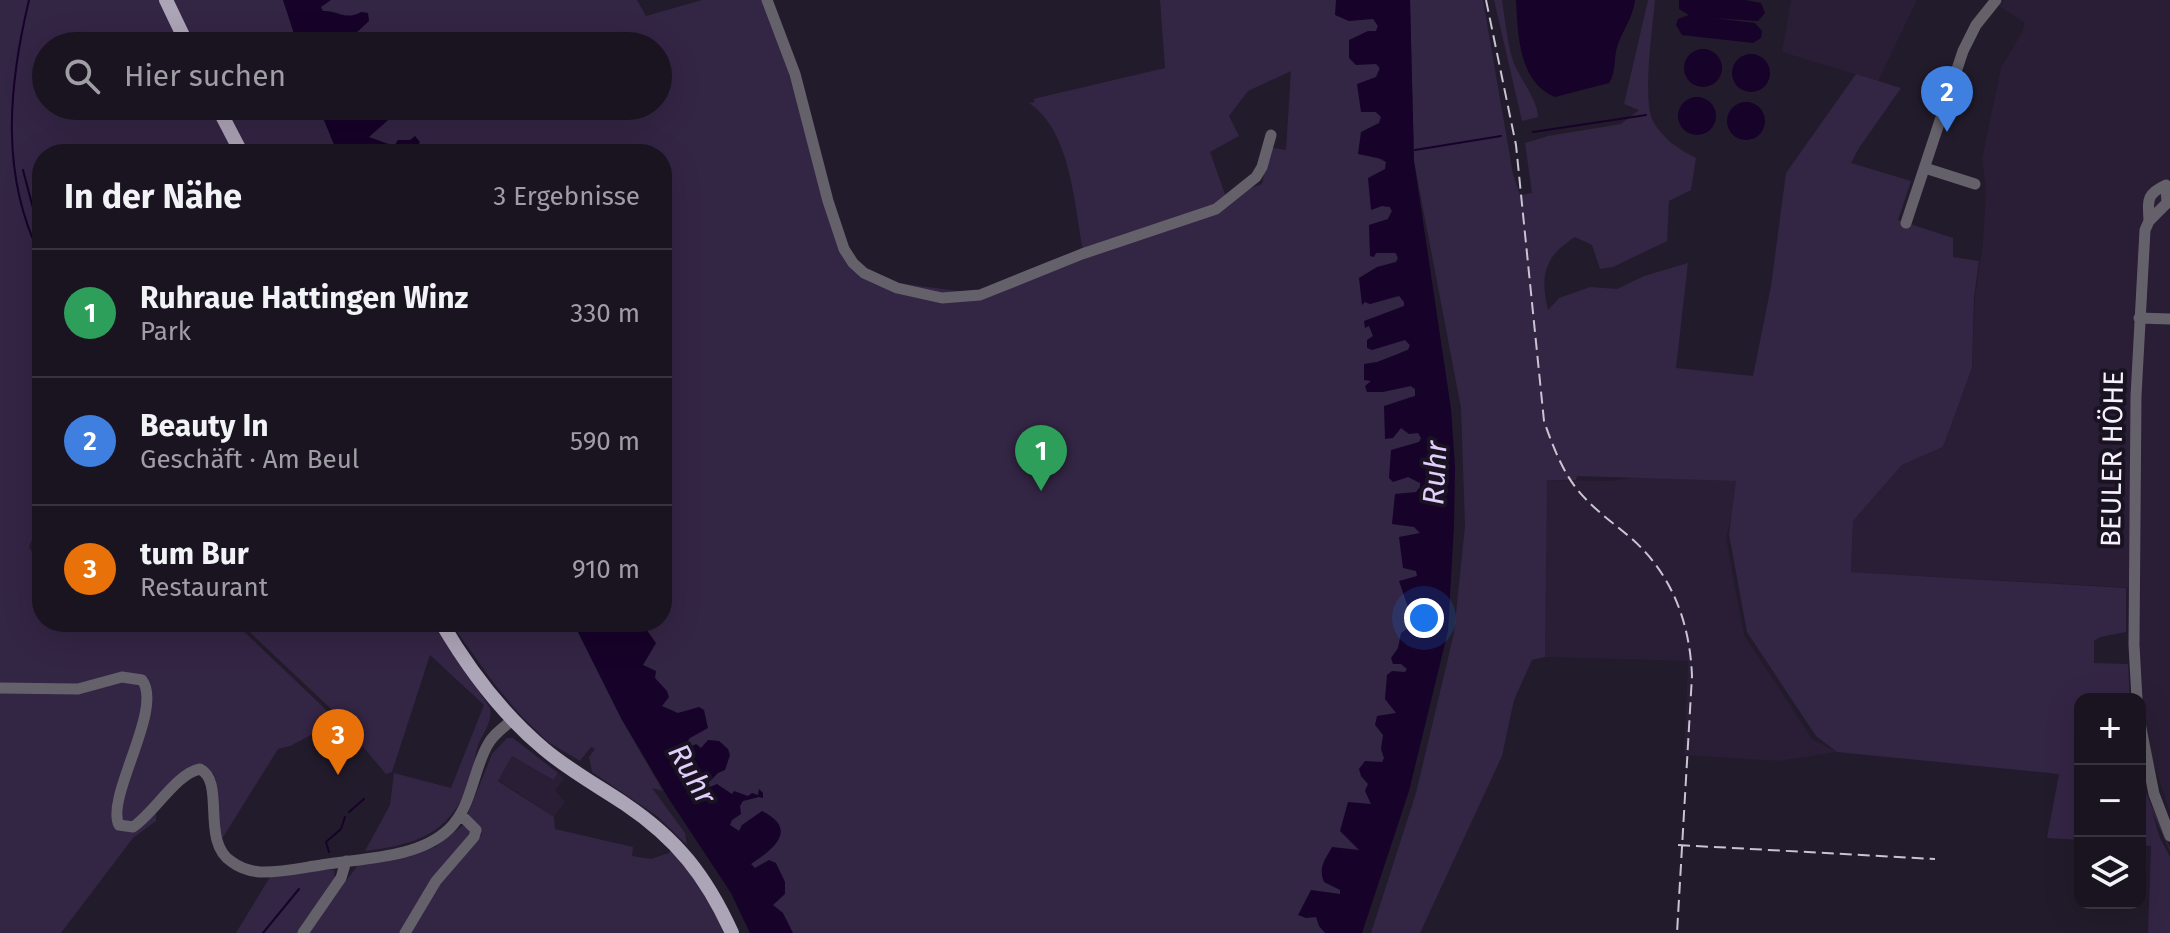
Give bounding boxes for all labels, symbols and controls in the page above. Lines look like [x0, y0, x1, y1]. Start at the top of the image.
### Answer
search box [32, 32, 672, 120]
icon: search [60, 54, 104, 98]
text: Hier suchen [124, 58, 286, 94]
pin: 2 [1921, 66, 1973, 132]
text: In der Nähe [64, 176, 242, 217]
text: 3 Ergebnisse [493, 181, 640, 212]
text: Ruhraue Hattingen Winz [140, 280, 468, 316]
text: 1 [84, 298, 96, 329]
text: 330 m [570, 298, 640, 329]
text: Park [140, 316, 191, 347]
street label: BEULER HÖHE [2094, 371, 2130, 547]
text: Beauty In [140, 408, 269, 444]
pin: 1 [1015, 425, 1067, 491]
text: 2 [83, 426, 97, 457]
text: 590 m [570, 426, 640, 457]
water label: Ruhr [1415, 438, 1455, 506]
text: Geschäft · Am Beul [140, 444, 359, 475]
text: tum Bur [140, 536, 249, 572]
text: 3 [83, 554, 97, 585]
text: 910 m [572, 554, 640, 585]
text: Restaurant [140, 572, 268, 603]
your location [1404, 598, 1444, 638]
map controls [2074, 693, 2146, 909]
button: + [2074, 693, 2146, 765]
pin: 3 [312, 709, 364, 775]
water label: Ruhr [660, 737, 724, 812]
button: − [2074, 765, 2146, 837]
button: layers [2074, 837, 2146, 909]

